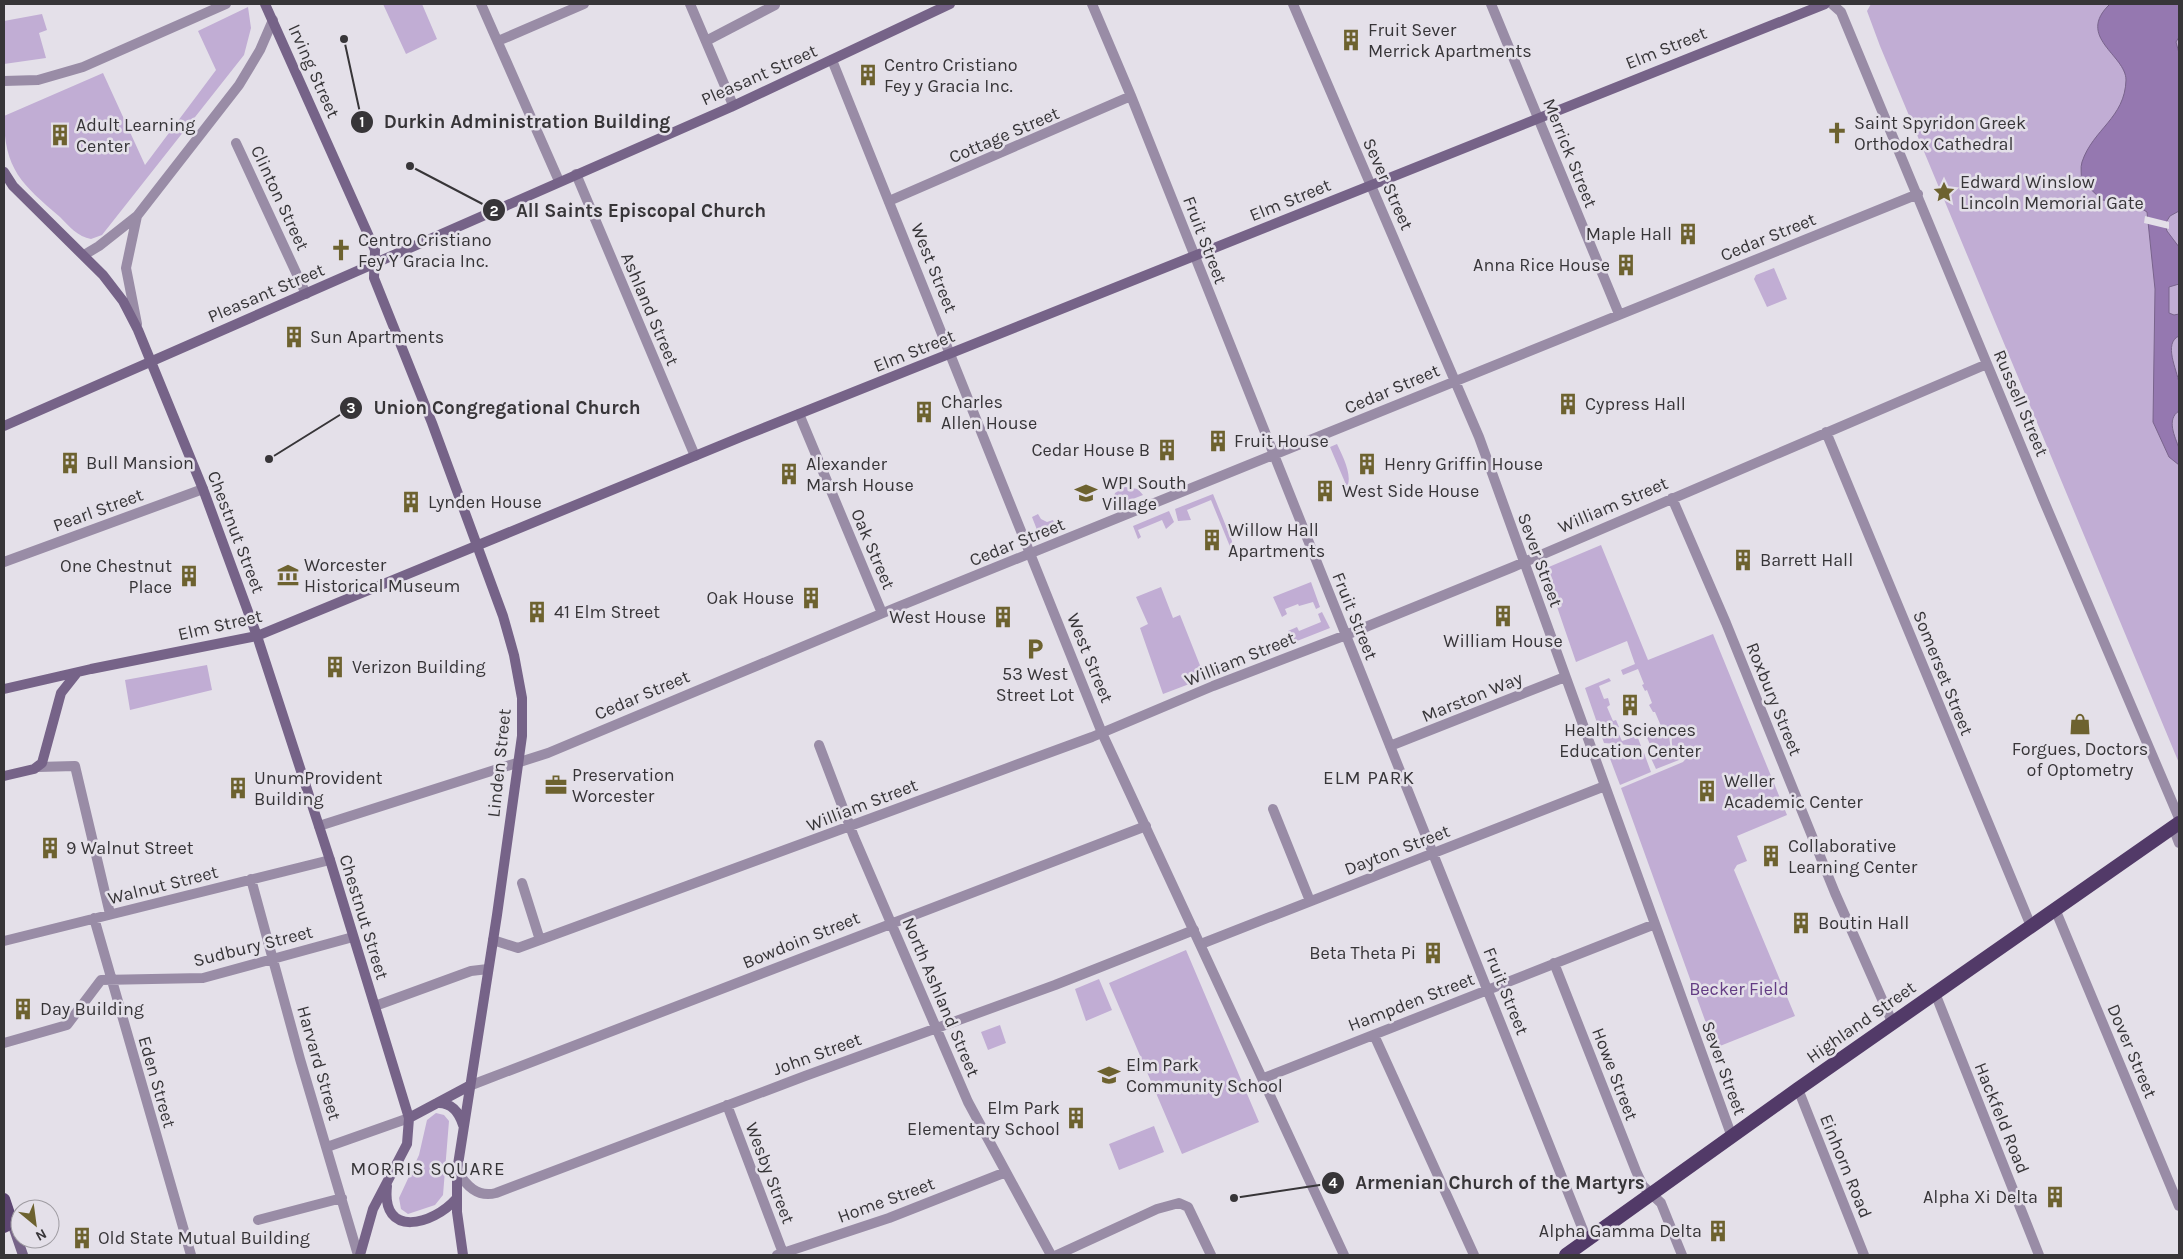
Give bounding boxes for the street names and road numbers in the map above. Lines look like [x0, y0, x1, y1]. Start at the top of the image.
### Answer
street label: Irving Street [283, 21, 345, 122]
street label: Elm Street [1622, 22, 1710, 74]
street label: Pleasant Street [698, 39, 821, 110]
street label: Merrick Street [1538, 95, 1602, 211]
street label: Cottage Street [946, 102, 1063, 168]
street label: Sever Street [1358, 134, 1418, 234]
street label: Clinton Street [246, 142, 314, 254]
street label: Elm Street [1246, 174, 1334, 226]
street label: Fruit Street [1178, 193, 1232, 287]
street label: Cedar Street [1717, 208, 1819, 266]
street label: West Street [906, 220, 962, 316]
street label: Ashland Street [616, 249, 684, 369]
street label: Pleasant Street [204, 258, 328, 328]
street label: Elm Street [870, 325, 958, 377]
street label: Russell Street [1989, 346, 2053, 460]
street label: Cedar Street [1341, 359, 1443, 419]
street label: Chestnut Street [203, 468, 270, 597]
street label: William Street [1555, 472, 1672, 538]
street label: Pearl Street [50, 483, 146, 536]
street label: Oak Street [846, 505, 900, 593]
street label: Sever Street [1513, 510, 1567, 610]
street label: Cedar Street [966, 513, 1068, 571]
street label: Fruit Street [1327, 569, 1383, 663]
street label: Elm Street [176, 605, 264, 645]
street label: Somerset Street [1908, 607, 1978, 739]
street label: West Street [1062, 610, 1118, 706]
street label: William Street [1181, 627, 1299, 691]
street label: Roxbury Street [1741, 639, 1807, 759]
street label: Cedar Street [591, 665, 693, 725]
street label: Marston Way [1418, 667, 1526, 727]
street label: Linden Street [482, 707, 516, 818]
street label: William Street [803, 774, 921, 836]
street label: Dayton Street [1341, 820, 1453, 880]
street label: Chestnut Street [335, 852, 394, 982]
street label: Walnut Street [106, 861, 221, 909]
street label: Bowdoin Street [739, 906, 863, 974]
street label: North Ashland Street [897, 914, 985, 1080]
street label: Sudbury Street [191, 920, 315, 972]
street label: Fruit Street [1478, 944, 1534, 1038]
street label: Hampden Street [1345, 968, 1478, 1036]
street label: Highland Street [1802, 976, 1920, 1068]
street label: Dover Street [2102, 1001, 2162, 1102]
street label: Harvard Street [292, 1003, 346, 1123]
street label: Sever Street [1697, 1018, 1751, 1118]
street label: Howe Street [1587, 1024, 1643, 1124]
street label: John Street [770, 1028, 864, 1080]
street label: Eden Street [133, 1034, 181, 1131]
street label: Hackfeld Road [1970, 1059, 2034, 1177]
street label: Einhorn Road [1815, 1111, 1877, 1221]
street label: Wesby Street [741, 1119, 800, 1227]
street label: Home Street [834, 1172, 938, 1228]

